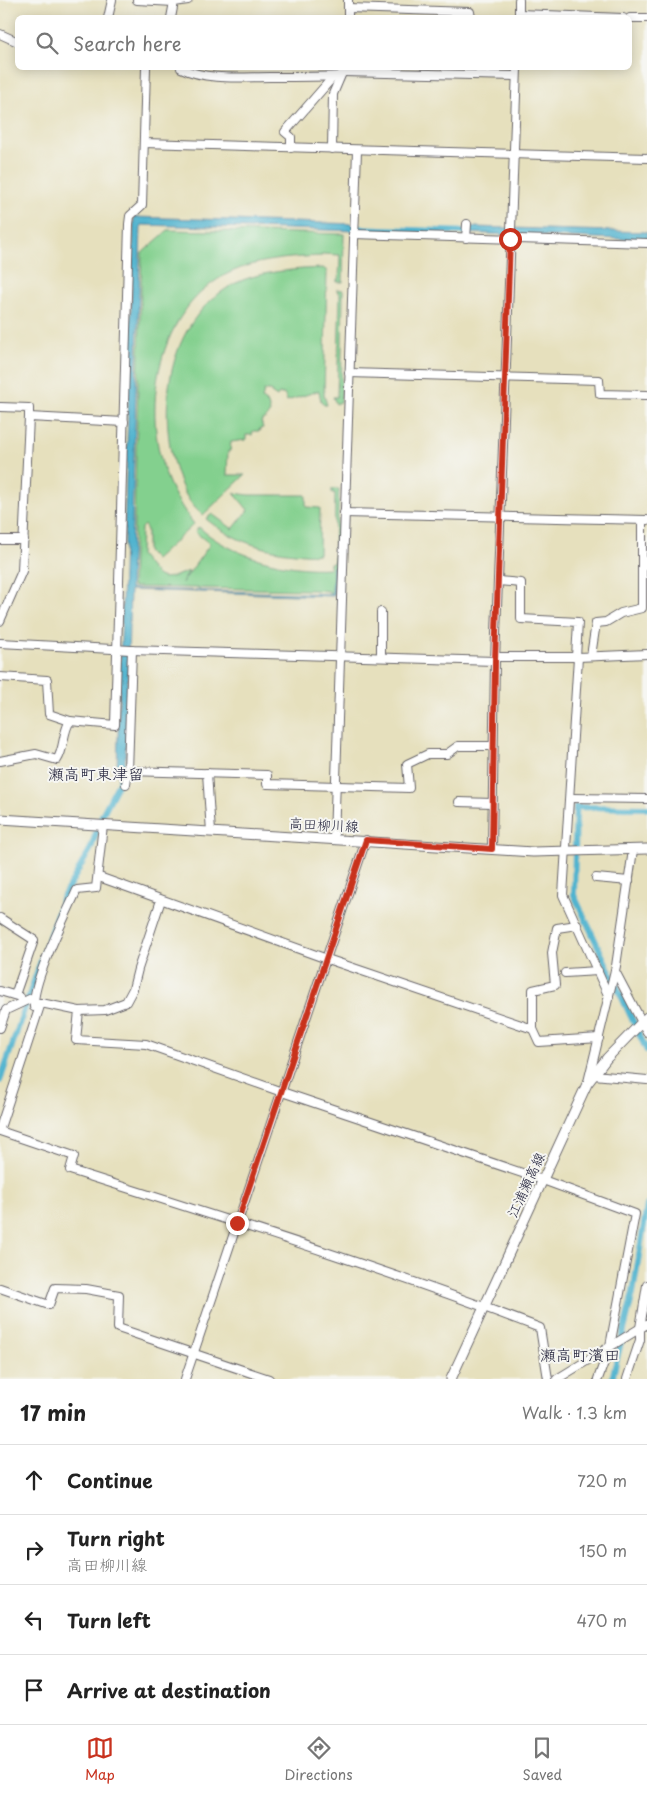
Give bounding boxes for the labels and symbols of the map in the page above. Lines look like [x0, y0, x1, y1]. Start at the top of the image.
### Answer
route start [499, 228, 522, 251]
district label: 瀬高町東津留 [48, 761, 144, 785]
street label: 高田柳川線 [289, 812, 360, 837]
street label: 江浦瀬高線 [501, 1149, 550, 1221]
route end [226, 1212, 249, 1235]
district label: 瀬高町濱田 [540, 1342, 620, 1366]

